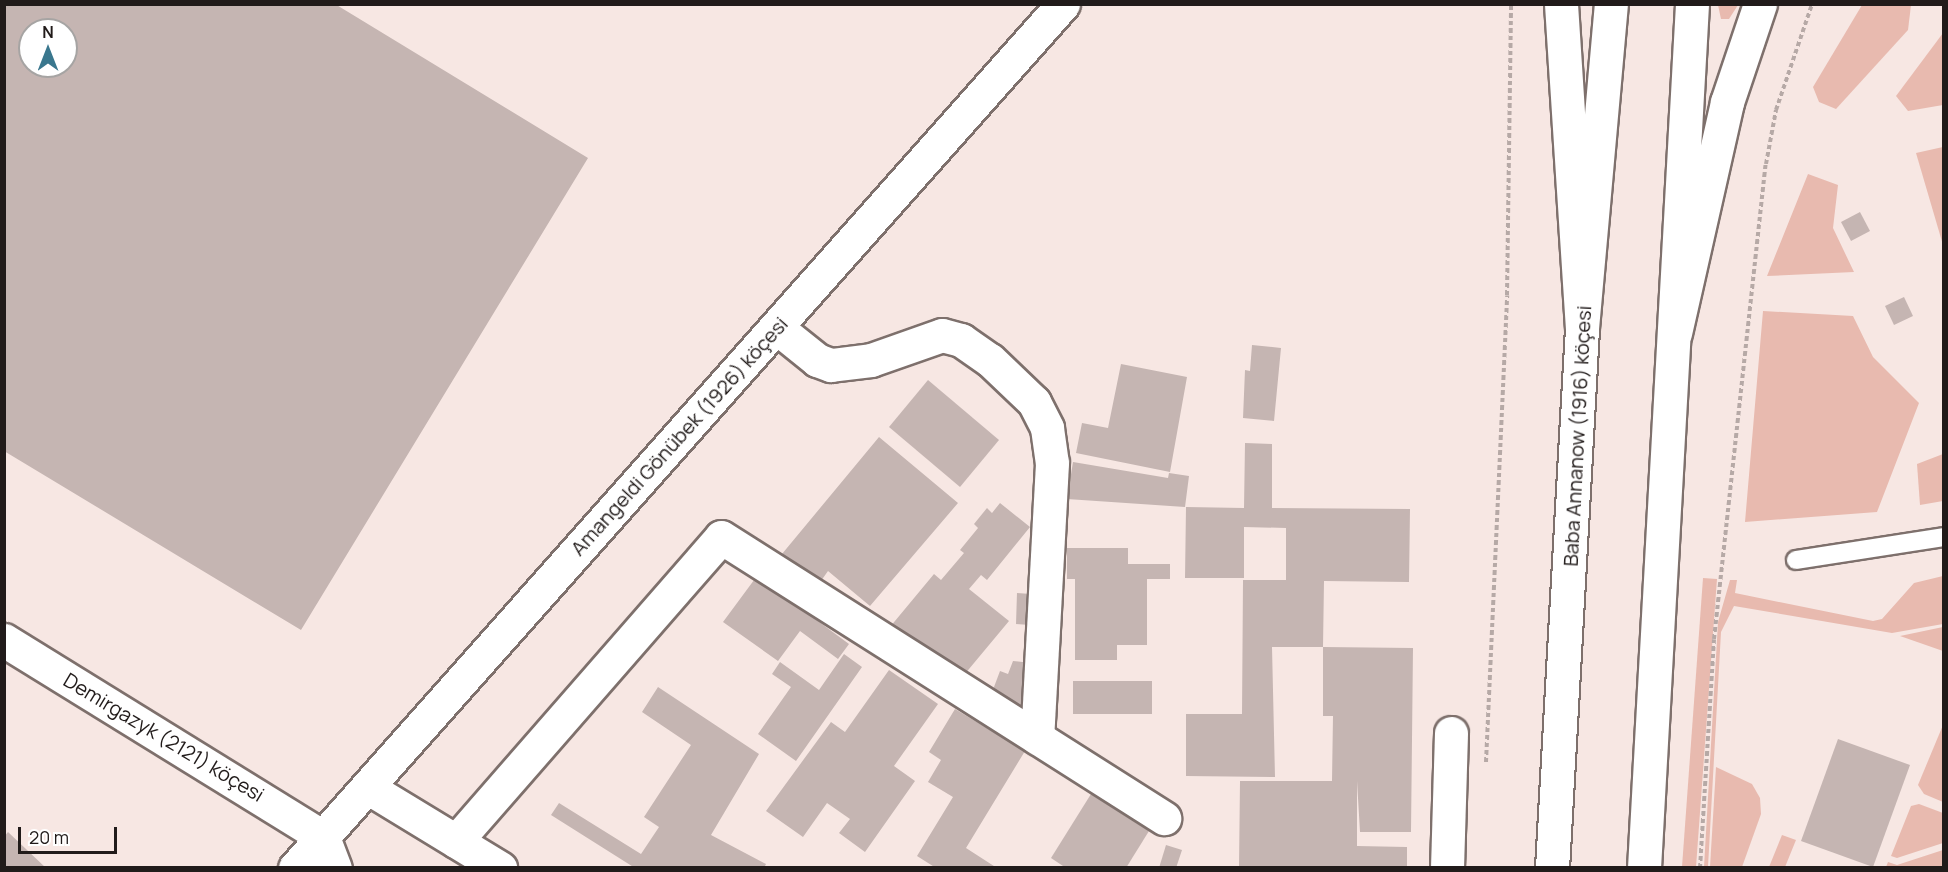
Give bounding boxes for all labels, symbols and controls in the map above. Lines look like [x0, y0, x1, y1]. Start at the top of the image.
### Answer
north arrow [18, 18, 78, 78]
text: N [42, 21, 54, 43]
street label: Baba Annanow (1916) köçesi [1558, 305, 1596, 567]
street label: Amangeldi Gönübek (1926) köçesi [565, 312, 793, 560]
street label: Demirgazyk (2121) köçesi [59, 668, 269, 806]
scale bar [21, 815, 120, 853]
text: 20 m [29, 825, 69, 849]

